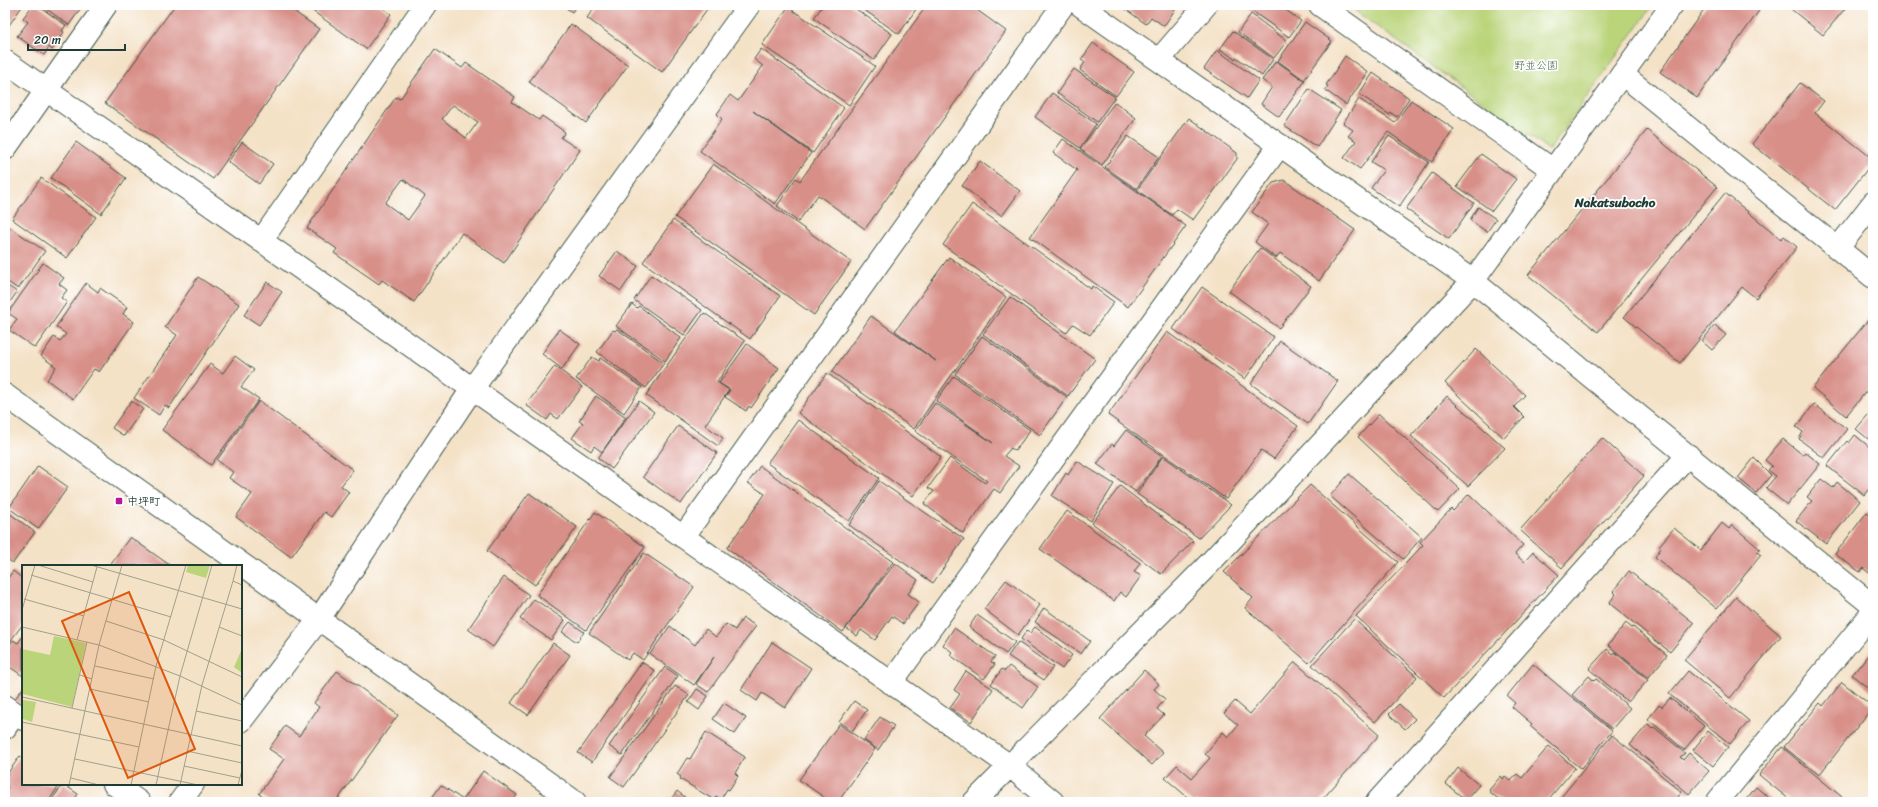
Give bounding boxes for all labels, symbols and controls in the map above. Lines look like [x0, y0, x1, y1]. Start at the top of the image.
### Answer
scale bar [28, 26, 125, 52]
text: 20 m [34, 29, 61, 51]
park label: 野並公園 [1514, 56, 1558, 75]
district label: Nakatsubocho [1574, 191, 1656, 214]
place label: 中坪町 [127, 492, 161, 511]
marker: 中坪町 [114, 496, 124, 506]
inset map [22, 565, 242, 785]

